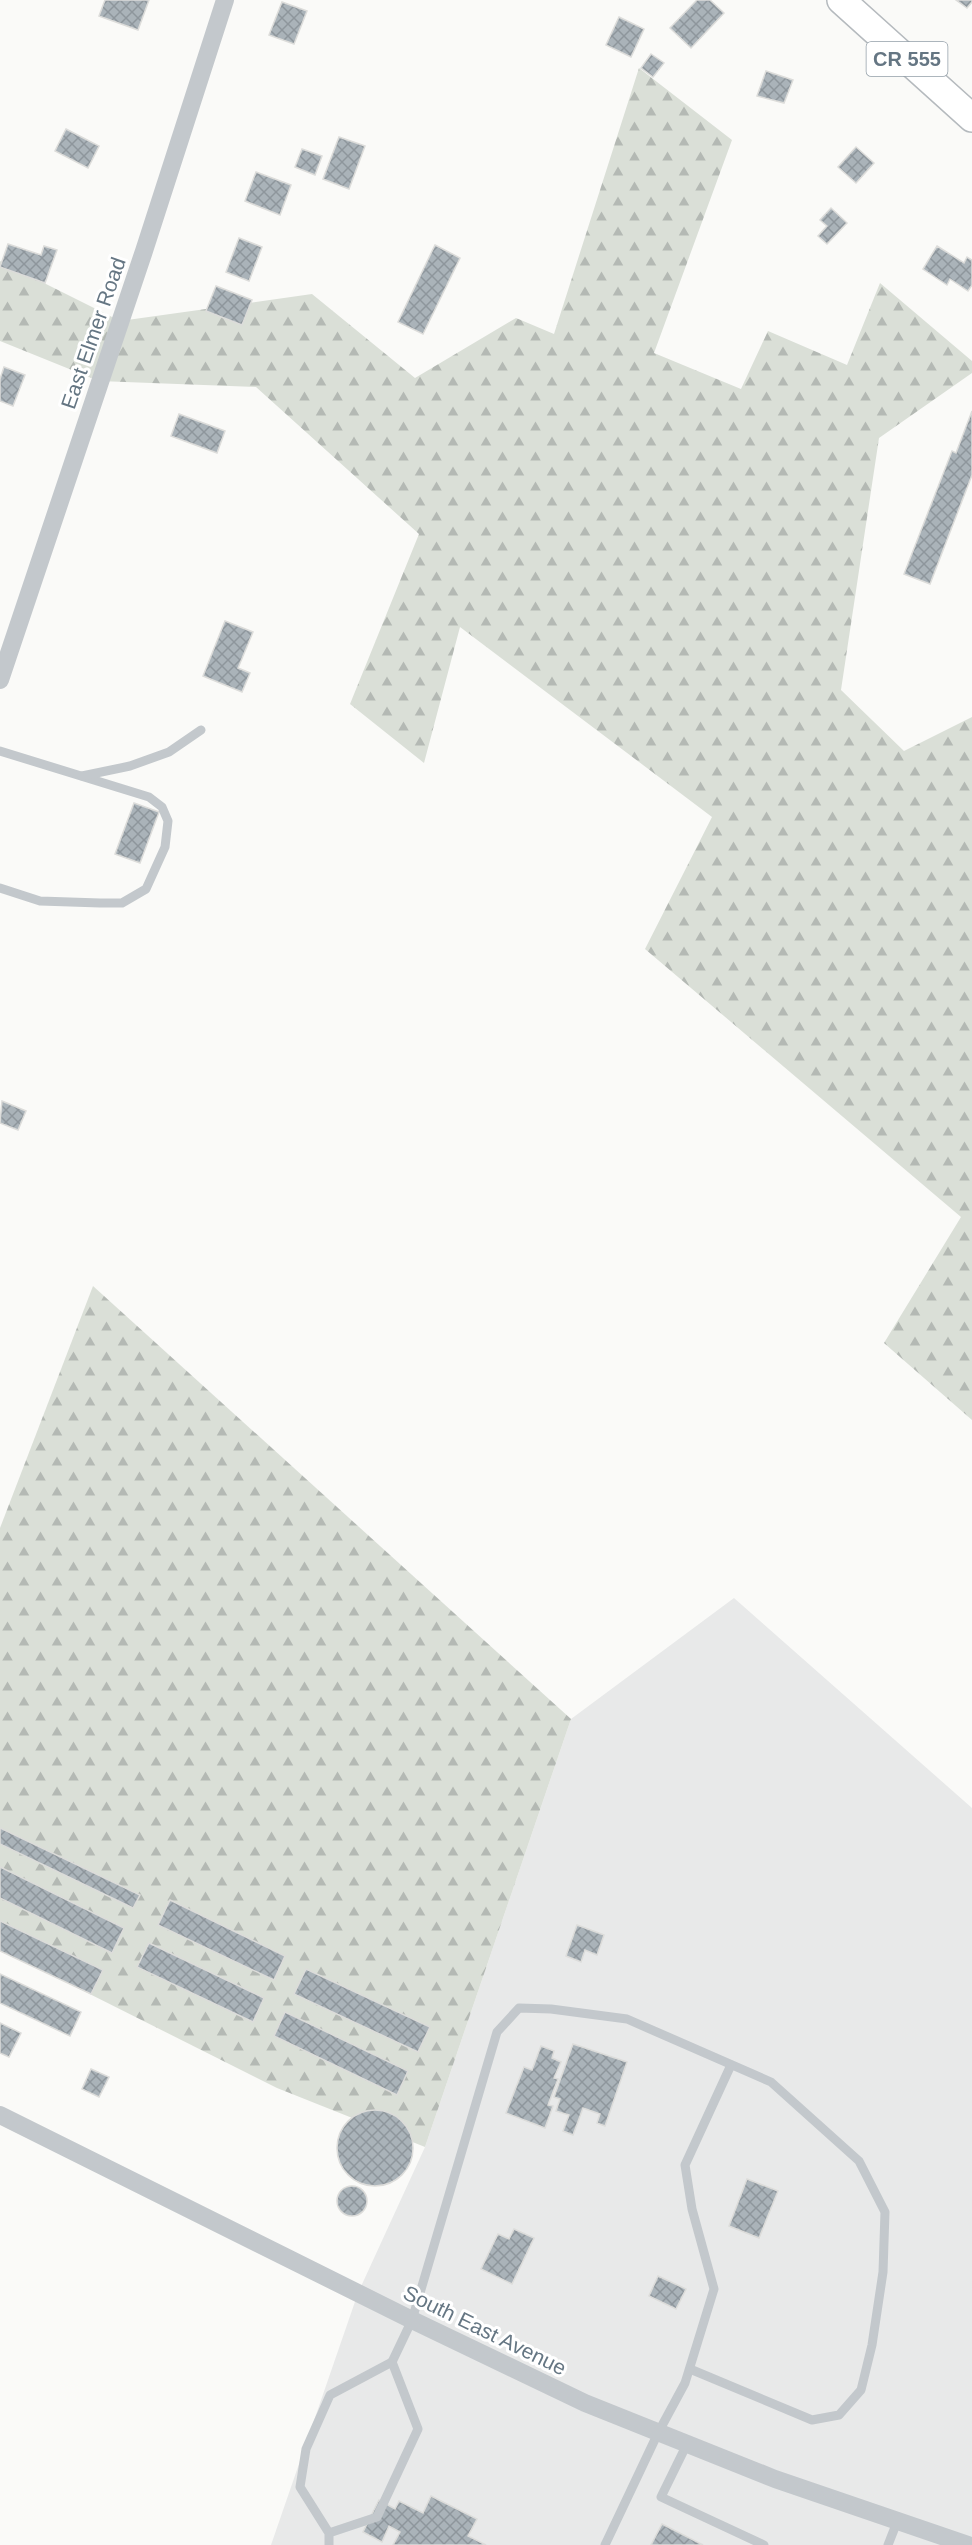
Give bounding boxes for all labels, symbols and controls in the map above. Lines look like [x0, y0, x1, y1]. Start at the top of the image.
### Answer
road number: CR 555 [866, 42, 948, 76]
street label: East Elmer Road [56, 254, 130, 412]
street label: South East Avenue [400, 2281, 570, 2379]

